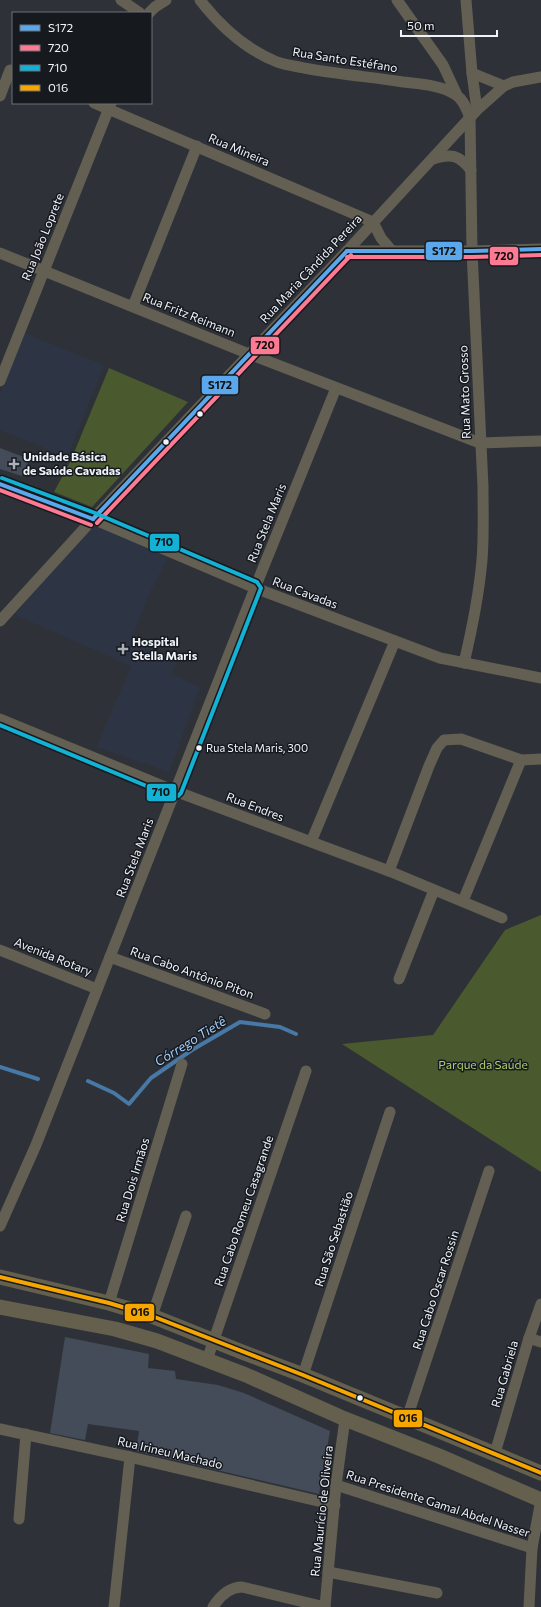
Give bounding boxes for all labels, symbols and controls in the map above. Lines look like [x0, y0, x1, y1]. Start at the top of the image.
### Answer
legend [12, 12, 152, 104]
scale bar [401, 12, 497, 38]
text: 50 m [407, 18, 435, 32]
text: S172 [48, 20, 74, 34]
text: 720 [48, 40, 69, 54]
street label: Rua Santo Estéfano [292, 44, 399, 74]
text: 710 [48, 60, 67, 74]
text: 016 [48, 80, 68, 94]
street label: Rua Mineira [207, 130, 272, 168]
street label: Rua João Loprete [18, 191, 67, 283]
street label: Rua Maria Cândida Pereira [256, 211, 364, 325]
line badge: S172 [425, 241, 463, 261]
text: S172 [432, 244, 456, 257]
line badge: 720 [489, 246, 519, 266]
text: 720 [494, 249, 514, 262]
street label: Rua Fritz Reimann [141, 289, 238, 339]
line badge: 720 [250, 336, 280, 355]
text: 720 [255, 338, 275, 351]
street label: Rua Mato Grosso [455, 345, 473, 439]
line badge: S172 [201, 375, 239, 395]
text: S172 [208, 378, 232, 391]
unlabelled marker [195, 409, 205, 419]
unlabelled marker [161, 437, 171, 447]
place label: Unidade Básica de Saúde Cavadas [23, 449, 121, 477]
marker: Unidade Básica de Saúde Cavadas [8, 458, 20, 470]
street label: Rua Stela Maris [244, 481, 288, 564]
line badge: 710 [149, 533, 180, 552]
text: 710 [155, 535, 173, 548]
street label: Rua Cavadas [271, 573, 340, 611]
place label: Hospital Stella Maris [132, 634, 198, 662]
marker: Hospital Stella Maris [117, 643, 129, 655]
place label: Rua Stela Maris, 300 [206, 741, 308, 754]
marker: Rua Stela Maris, 300 [194, 743, 204, 753]
line badge: 710 [146, 783, 177, 802]
text: 710 [152, 785, 170, 798]
street label: Rua Endres [225, 789, 286, 823]
street label: Rua Stela Maris [112, 816, 156, 899]
street label: Avenida Rotary [13, 934, 94, 978]
street label: Rua Cabo Antônio Piton [129, 943, 256, 1001]
water label: Córrego Tietê [151, 1013, 229, 1069]
park label: Parque da Saúde [438, 1057, 528, 1071]
street label: Rua Cabo Romeu Casagrande [211, 1133, 276, 1288]
street label: Rua Dois Irmãos [113, 1136, 152, 1224]
street label: Rua São Sebastião [311, 1189, 355, 1288]
street label: Rua Cabo Oscar Rossin [409, 1228, 461, 1351]
line badge: 016 [124, 1303, 155, 1322]
text: 016 [130, 1305, 150, 1318]
street label: Rua Gabriela [488, 1339, 520, 1409]
unlabelled marker [355, 1393, 365, 1403]
line badge: 016 [393, 1409, 423, 1428]
text: 016 [398, 1411, 418, 1424]
street label: Rua Irineu Machado [116, 1433, 224, 1471]
street label: Rua Maurício de Oliveira [307, 1445, 335, 1577]
street label: Rua Presidente Gamal Abdel Nasser [345, 1467, 532, 1539]

